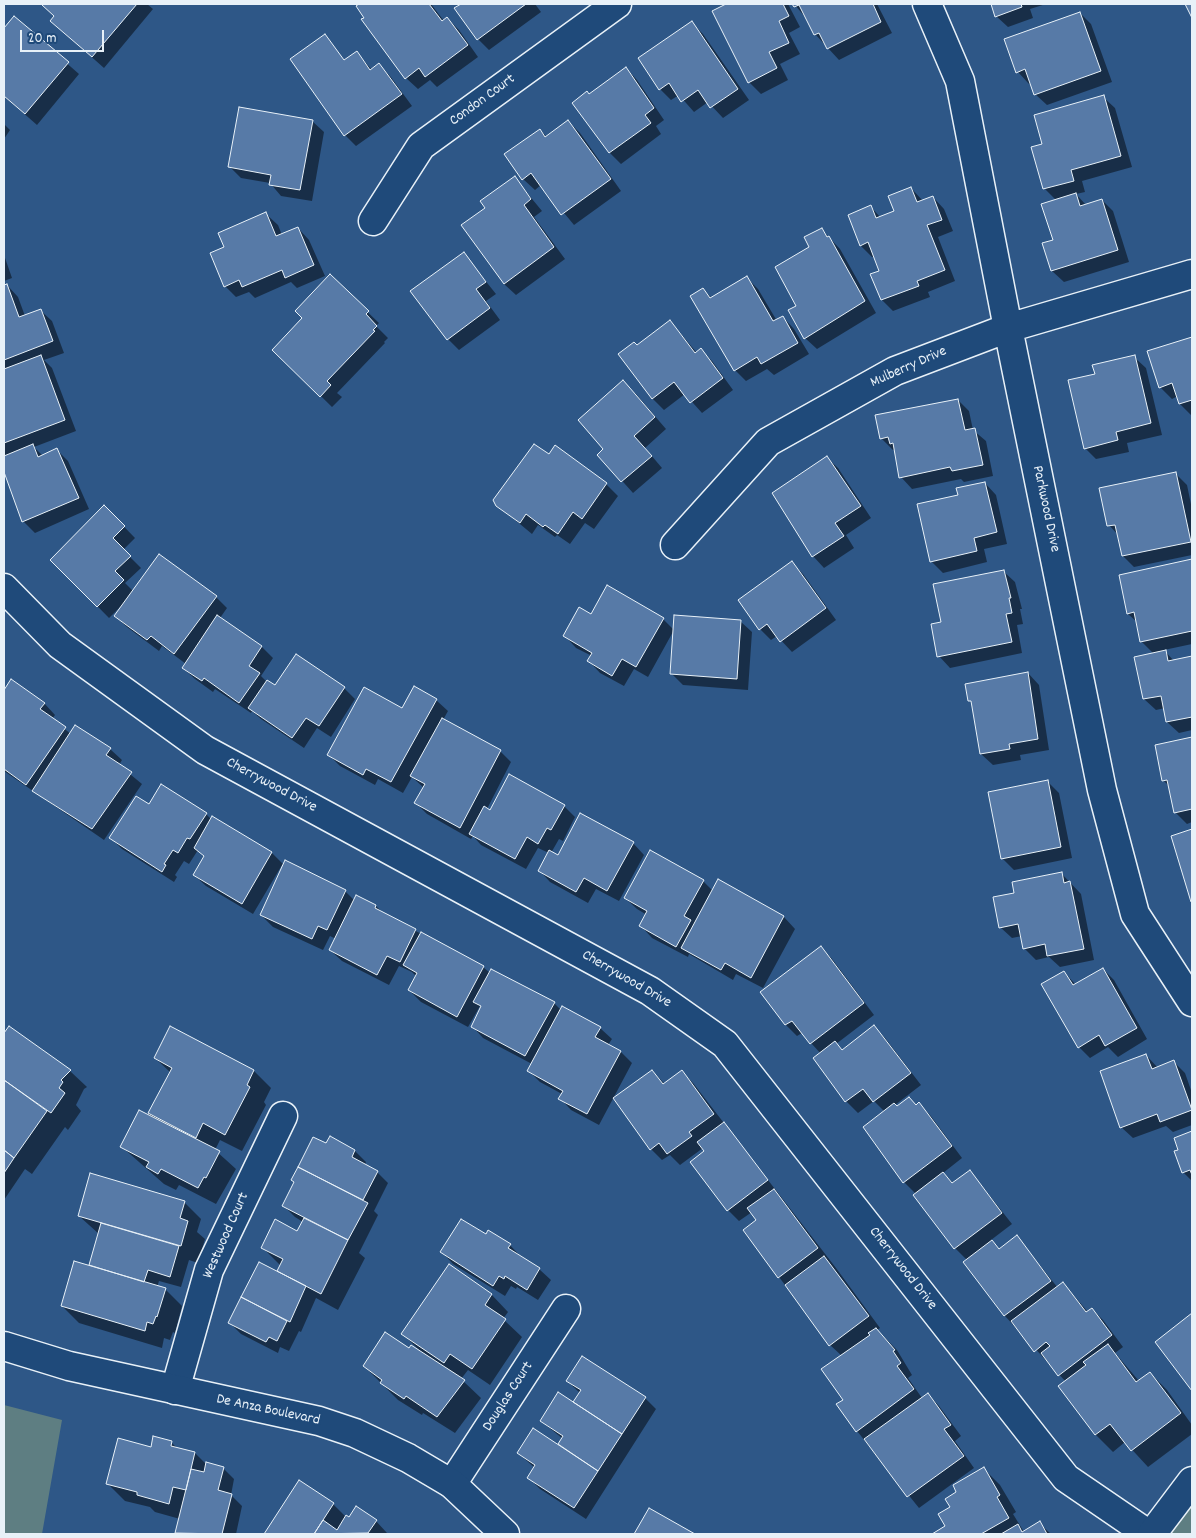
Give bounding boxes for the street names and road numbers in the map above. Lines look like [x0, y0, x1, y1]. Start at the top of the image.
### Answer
street label: Condon Court [447, 71, 519, 131]
street label: Mulberry Drive [868, 343, 950, 393]
street label: Parkwood Drive [1027, 464, 1063, 554]
street label: Cherrywood Drive [222, 754, 320, 818]
street label: Cherrywood Drive [578, 947, 674, 1013]
street label: Westwood Court [200, 1190, 254, 1282]
street label: Cherrywood Drive [864, 1224, 940, 1314]
street label: Douglas Court [480, 1359, 538, 1435]
street label: De Anza Boulevard [215, 1391, 321, 1431]

